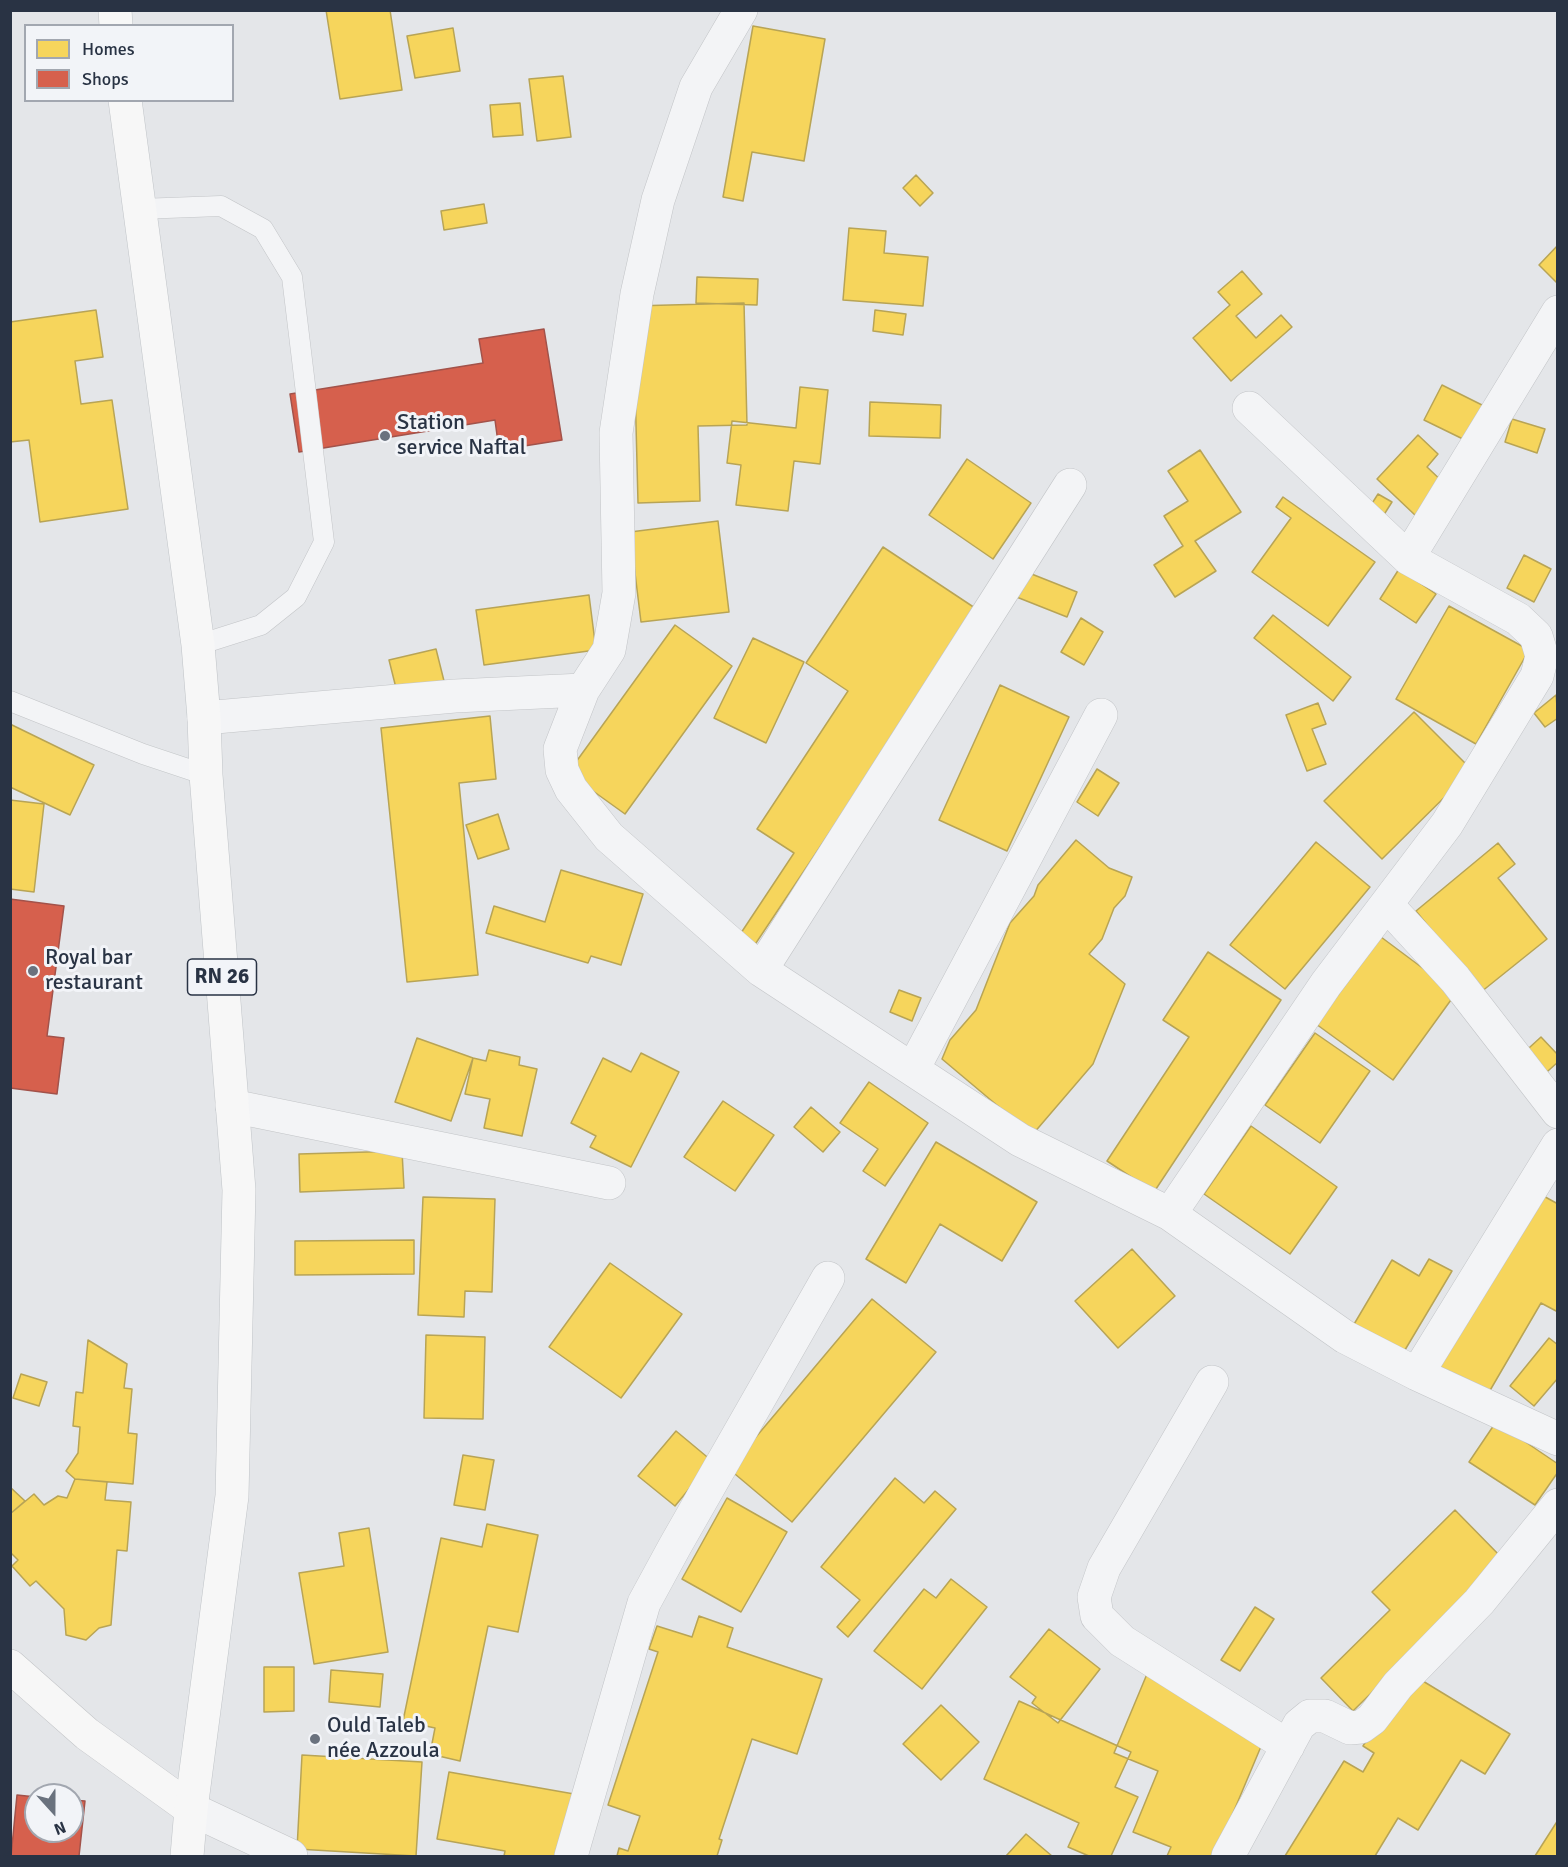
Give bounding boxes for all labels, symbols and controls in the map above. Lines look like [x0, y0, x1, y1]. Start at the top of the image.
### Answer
legend [24, 24, 234, 102]
text: Homes [82, 38, 135, 60]
text: Shops [82, 68, 129, 90]
place label: Station service Naftal [397, 410, 526, 462]
marker: Station service Naftal [378, 429, 392, 443]
place label: Royal bar restaurant [45, 945, 143, 996]
road number: RN 26 [188, 959, 256, 995]
marker: Royal bar restaurant [26, 964, 40, 978]
place label: Ould Taleb née Azzoula [327, 1713, 440, 1765]
marker: Ould Taleb née Azzoula [308, 1732, 322, 1746]
north arrow [24, 1783, 84, 1843]
text: N [51, 1817, 69, 1839]

